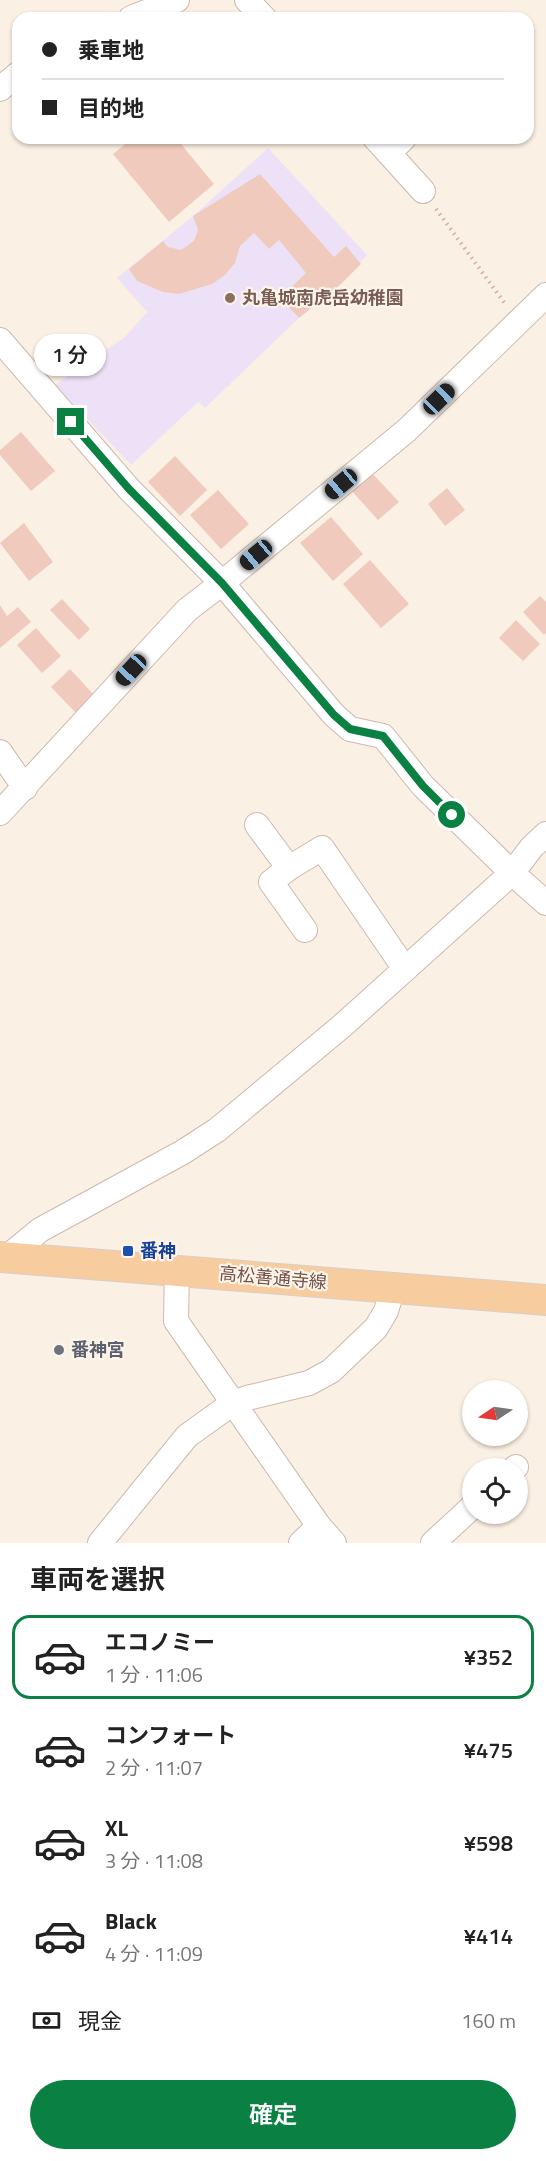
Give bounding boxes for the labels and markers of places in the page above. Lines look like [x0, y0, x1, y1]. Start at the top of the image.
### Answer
place label: 丸亀城南虎岳幼稚園 [242, 284, 404, 311]
marker: 丸亀城南虎岳幼稚園 [223, 291, 237, 305]
place label: 番神 [140, 1237, 176, 1264]
marker: 番神 [121, 1244, 135, 1258]
place label: 番神宮 [71, 1336, 125, 1363]
marker: 番神宮 [52, 1343, 66, 1357]

